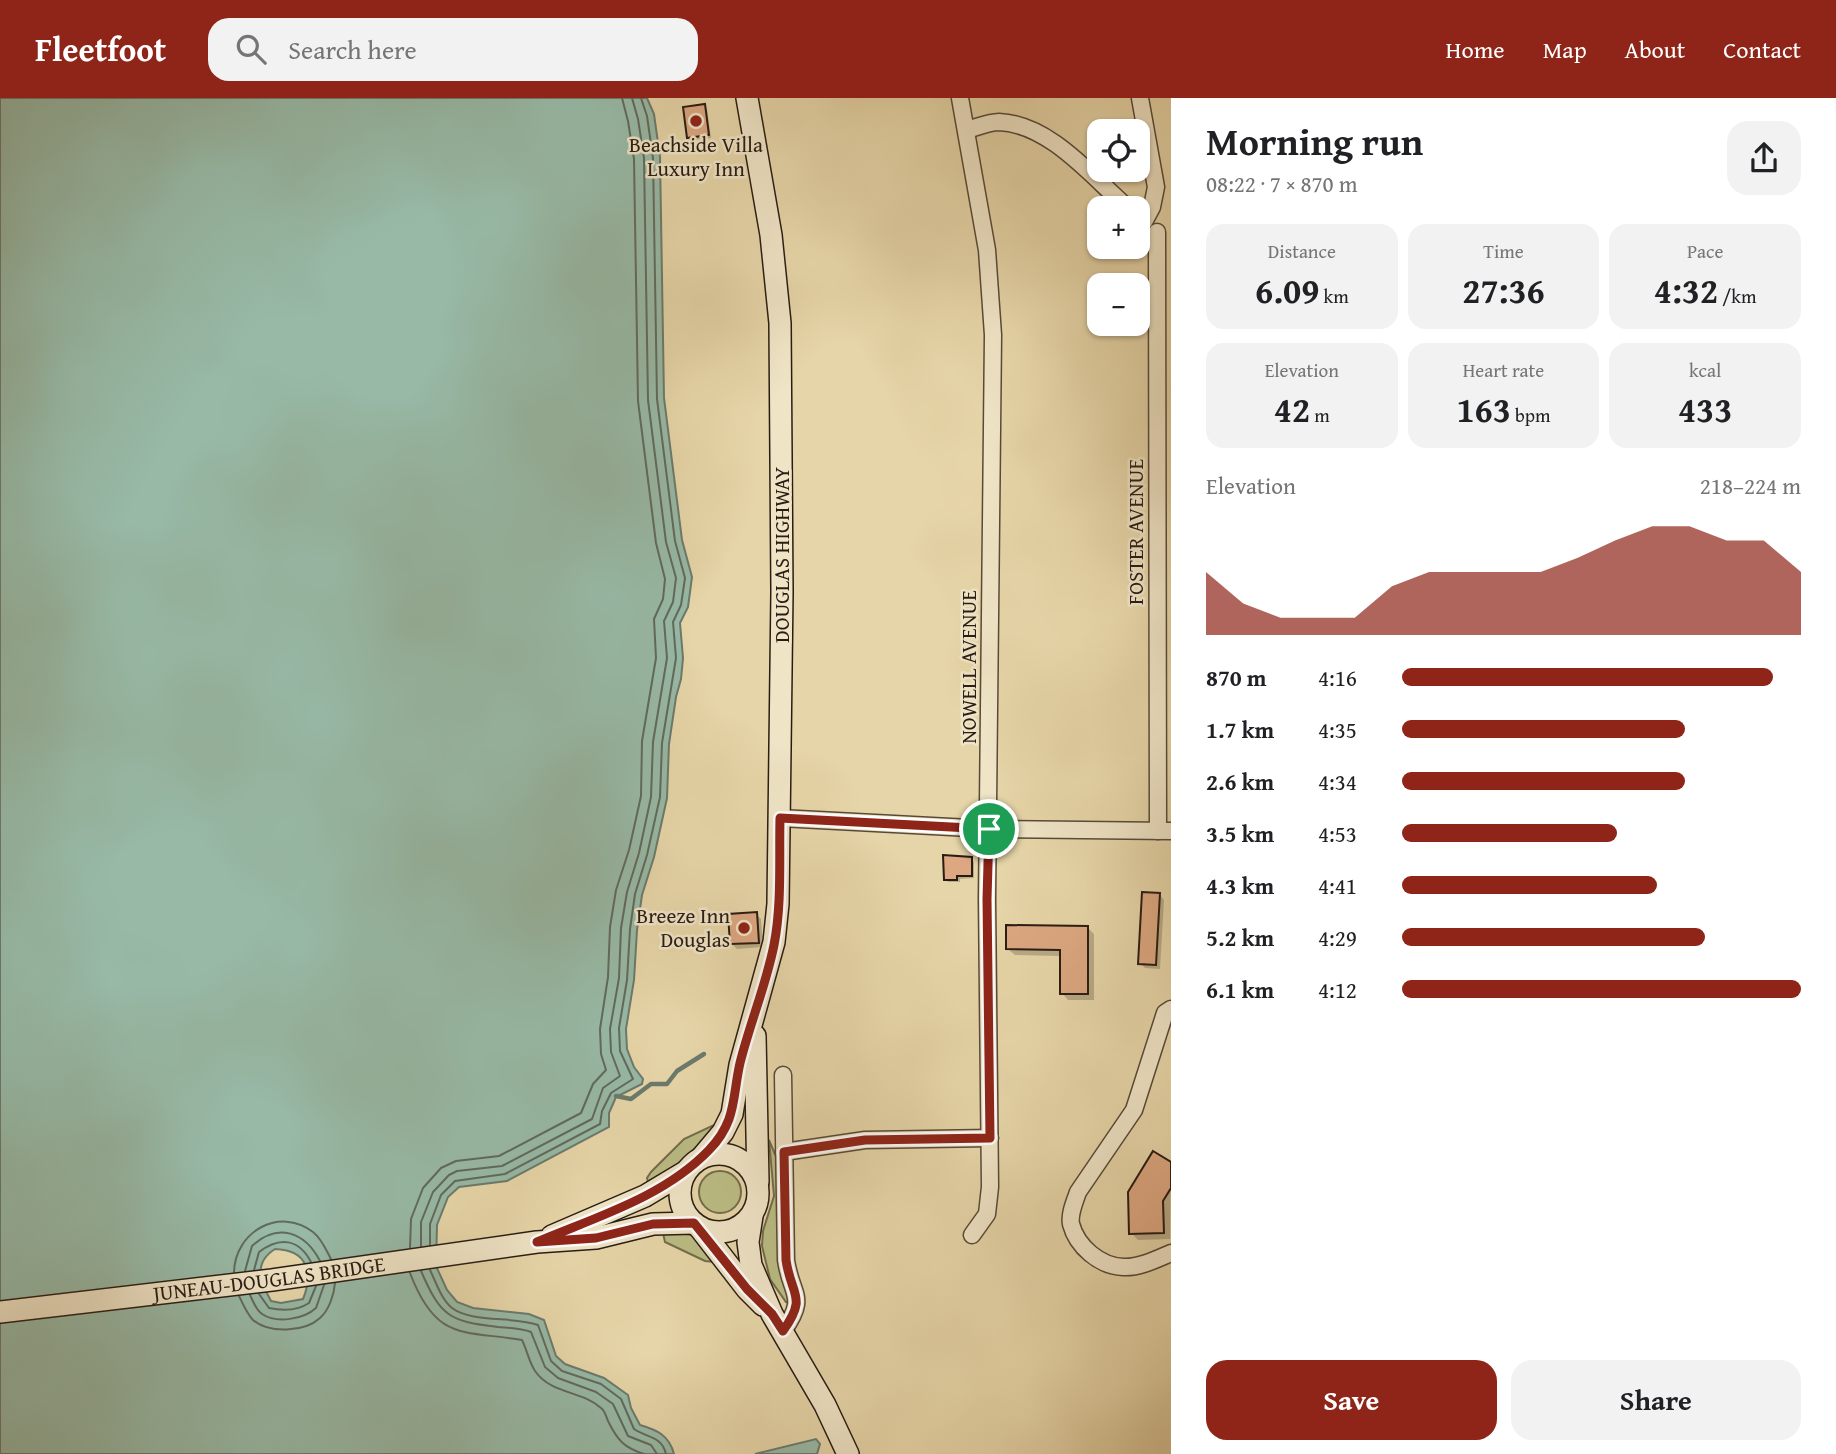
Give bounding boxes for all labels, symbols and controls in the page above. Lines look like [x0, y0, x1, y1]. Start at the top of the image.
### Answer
search box [208, 18, 698, 81]
text: Fleetfoot [35, 25, 166, 73]
icon: search [232, 30, 270, 68]
text: Search here [288, 30, 417, 69]
text: Home [1446, 32, 1505, 67]
text: Map [1543, 32, 1587, 67]
text: About [1625, 32, 1685, 67]
text: Contact [1723, 32, 1801, 67]
marker: Beachside Villa Luxury Inn [688, 113, 704, 129]
text: Morning run [1206, 113, 1423, 169]
map controls [1087, 119, 1150, 336]
button: locate [1087, 119, 1150, 182]
button: share [1727, 121, 1801, 195]
place label: Beachside Villa Luxury Inn [629, 129, 763, 184]
text: 08:22 · 7 × 870 m [1206, 167, 1358, 200]
button: + [1087, 196, 1150, 259]
text: Distance [1268, 237, 1336, 265]
text: Time [1483, 237, 1524, 265]
text: Pace [1687, 237, 1723, 265]
text: 6.09 [1255, 265, 1319, 316]
text: 27:36 [1462, 265, 1545, 316]
text: 4:32 [1654, 265, 1718, 316]
button: − [1087, 273, 1150, 336]
text: km [1319, 282, 1349, 310]
text: /km [1718, 282, 1756, 310]
text: Elevation [1265, 356, 1339, 384]
text: Heart rate [1463, 356, 1544, 384]
text: kcal [1689, 356, 1721, 384]
text: 42 [1274, 384, 1310, 435]
text: 163 [1456, 384, 1511, 435]
text: 433 [1678, 384, 1732, 435]
text: m [1310, 401, 1330, 429]
text: bpm [1511, 401, 1551, 429]
street label: FOSTER AVENUE [1120, 459, 1151, 605]
street label: DOUGLAS HIGHWAY [766, 467, 797, 643]
text: Elevation [1206, 469, 1296, 502]
text: 218–224 m [1700, 469, 1801, 502]
street label: NOWELL AVENUE [953, 590, 984, 744]
text: 870 m [1206, 661, 1267, 694]
text: 4:16 [1318, 661, 1357, 694]
text: 1.7 km [1206, 713, 1274, 746]
text: 4:35 [1318, 713, 1357, 746]
text: 2.6 km [1206, 765, 1274, 798]
text: 4:34 [1318, 765, 1357, 798]
pin [959, 799, 1019, 859]
icon: arrive [970, 810, 1008, 848]
text: 3.5 km [1206, 817, 1274, 850]
text: 4:53 [1318, 817, 1357, 850]
text: 4.3 km [1206, 869, 1274, 902]
text: 4:41 [1318, 869, 1357, 902]
place label: Breeze Inn Douglas [636, 900, 730, 955]
marker: Breeze Inn Douglas [736, 920, 752, 936]
text: 5.2 km [1206, 921, 1274, 954]
text: 4:29 [1318, 921, 1357, 954]
text: 6.1 km [1206, 973, 1274, 1006]
text: 4:12 [1318, 973, 1357, 1006]
street label: JUNEAU-DOUGLAS BRIDGE [148, 1248, 387, 1309]
button: Save [1206, 1360, 1497, 1440]
button: Share [1511, 1360, 1801, 1440]

